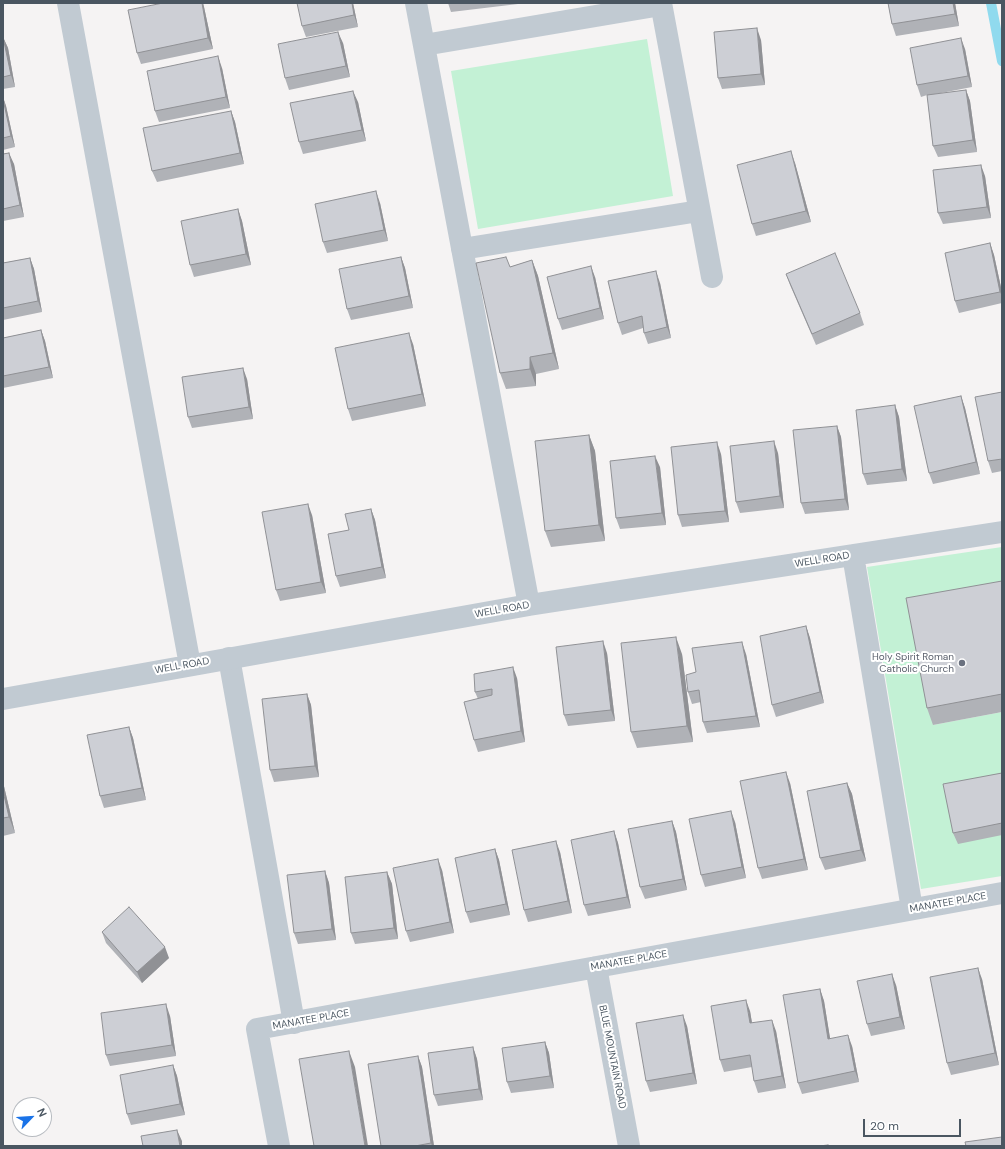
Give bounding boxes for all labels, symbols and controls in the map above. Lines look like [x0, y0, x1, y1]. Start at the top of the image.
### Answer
street label: WELL ROAD [794, 550, 850, 570]
street label: WELL ROAD [474, 599, 530, 621]
place label: Holy Spirit Roman Catholic Church [872, 651, 954, 674]
street label: WELL ROAD [154, 655, 210, 677]
marker: Holy Spirit Roman Catholic Church [957, 658, 967, 668]
street label: MANATEE PLACE [909, 890, 987, 916]
street label: MANATEE PLACE [590, 948, 668, 974]
street label: BLUE MOUNTAIN ROAD [596, 1004, 628, 1110]
street label: MANATEE PLACE [272, 1007, 350, 1033]
north arrow [12, 1097, 52, 1137]
text: N [34, 1106, 50, 1119]
scale bar [865, 1111, 963, 1137]
text: 20 m [870, 1118, 899, 1134]

